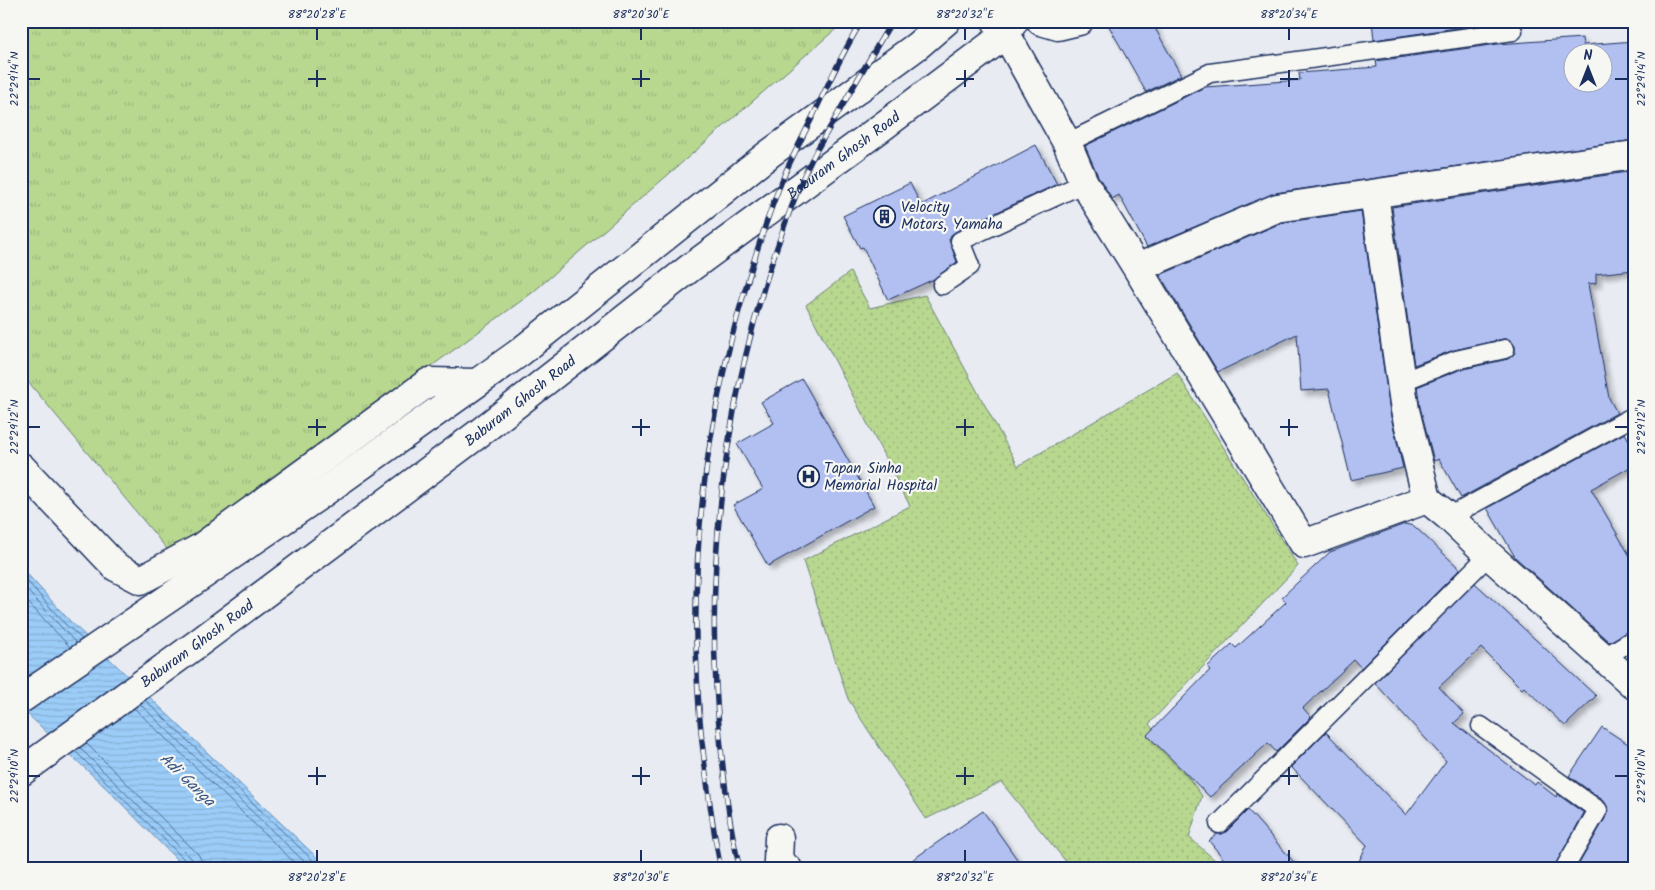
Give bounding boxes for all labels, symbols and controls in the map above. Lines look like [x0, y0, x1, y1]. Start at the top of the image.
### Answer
text: 88°20'28"E [288, 5, 347, 24]
text: 88°20'30"E [612, 5, 671, 24]
text: 88°20'32"E [936, 5, 995, 24]
text: 88°20'34"E [1260, 5, 1319, 24]
north arrow [1562, 42, 1612, 92]
text: N [1584, 45, 1593, 67]
text: 22°29'14"N [5, 51, 24, 107]
text: 22°29'14"N [1632, 51, 1651, 107]
street label: Baburam Ghosh Road [782, 106, 906, 206]
place label: Velocity Motors, Yamaha [901, 196, 1003, 237]
building icon: Velocity Motors, Yamaha [873, 204, 897, 228]
street label: Baburam Ghosh Road [460, 350, 582, 453]
text: 22°29'12"N [5, 399, 24, 455]
text: 22°29'12"N [1632, 399, 1651, 455]
place label: Tapan Sinha Memorial Hospital [824, 457, 937, 498]
hospital icon: Tapan Sinha Memorial Hospital [796, 465, 820, 489]
street label: Baburam Ghosh Road [136, 594, 260, 694]
water label: Adi Ganga [154, 747, 221, 814]
text: 22°29'10"N [5, 749, 24, 803]
text: 22°29'10"N [1632, 749, 1651, 803]
text: 88°20'28"E [288, 868, 347, 887]
text: 88°20'30"E [612, 868, 671, 887]
text: 88°20'32"E [936, 868, 995, 887]
text: 88°20'34"E [1260, 868, 1319, 887]

